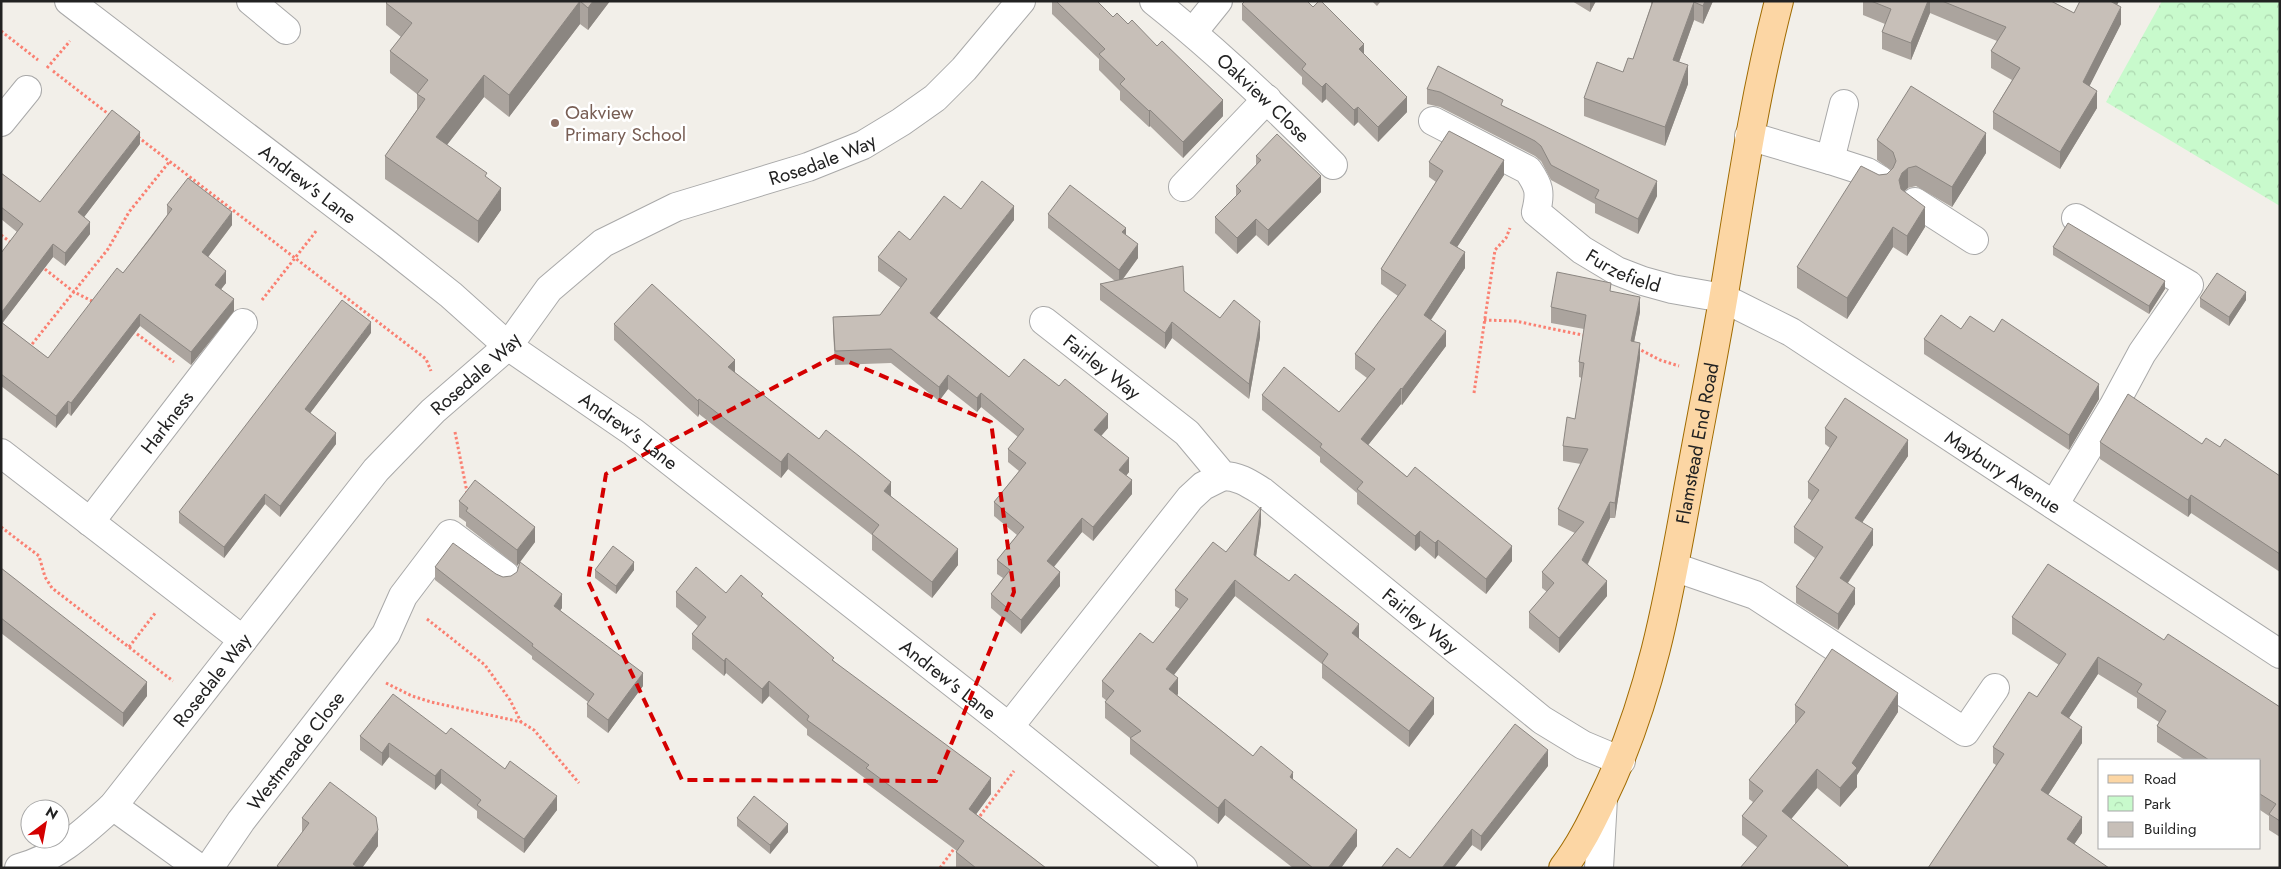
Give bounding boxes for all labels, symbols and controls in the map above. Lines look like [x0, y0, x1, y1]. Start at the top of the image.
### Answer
street label: Oakview Close [1211, 47, 1316, 149]
place label: Oakview Primary School [565, 99, 686, 148]
marker: Oakview Primary School [549, 117, 561, 129]
street label: Rosedale Way [765, 127, 882, 192]
street label: Andrew's Lane [253, 138, 362, 230]
street label: Furzefield [1581, 242, 1664, 299]
street label: Rosedale Way [425, 327, 528, 421]
street label: Fairley Way [1057, 328, 1147, 406]
street label: Flamstead End Road [1669, 360, 1726, 526]
street label: Harkness [134, 385, 200, 459]
street label: Andrew's Lane [574, 386, 684, 476]
street label: Maybury Avenue [1940, 424, 2066, 520]
street label: Fairley Way [1376, 582, 1465, 661]
street label: Rosedale Way [167, 627, 258, 733]
street label: Andrew's Lane [894, 633, 1002, 726]
street label: Westmeade Close [241, 685, 351, 816]
legend [2098, 759, 2261, 849]
text: Road [2144, 768, 2176, 790]
text: Park [2144, 793, 2171, 815]
north arrow [20, 799, 70, 849]
text: N [42, 802, 62, 824]
text: Building [2144, 818, 2196, 840]

